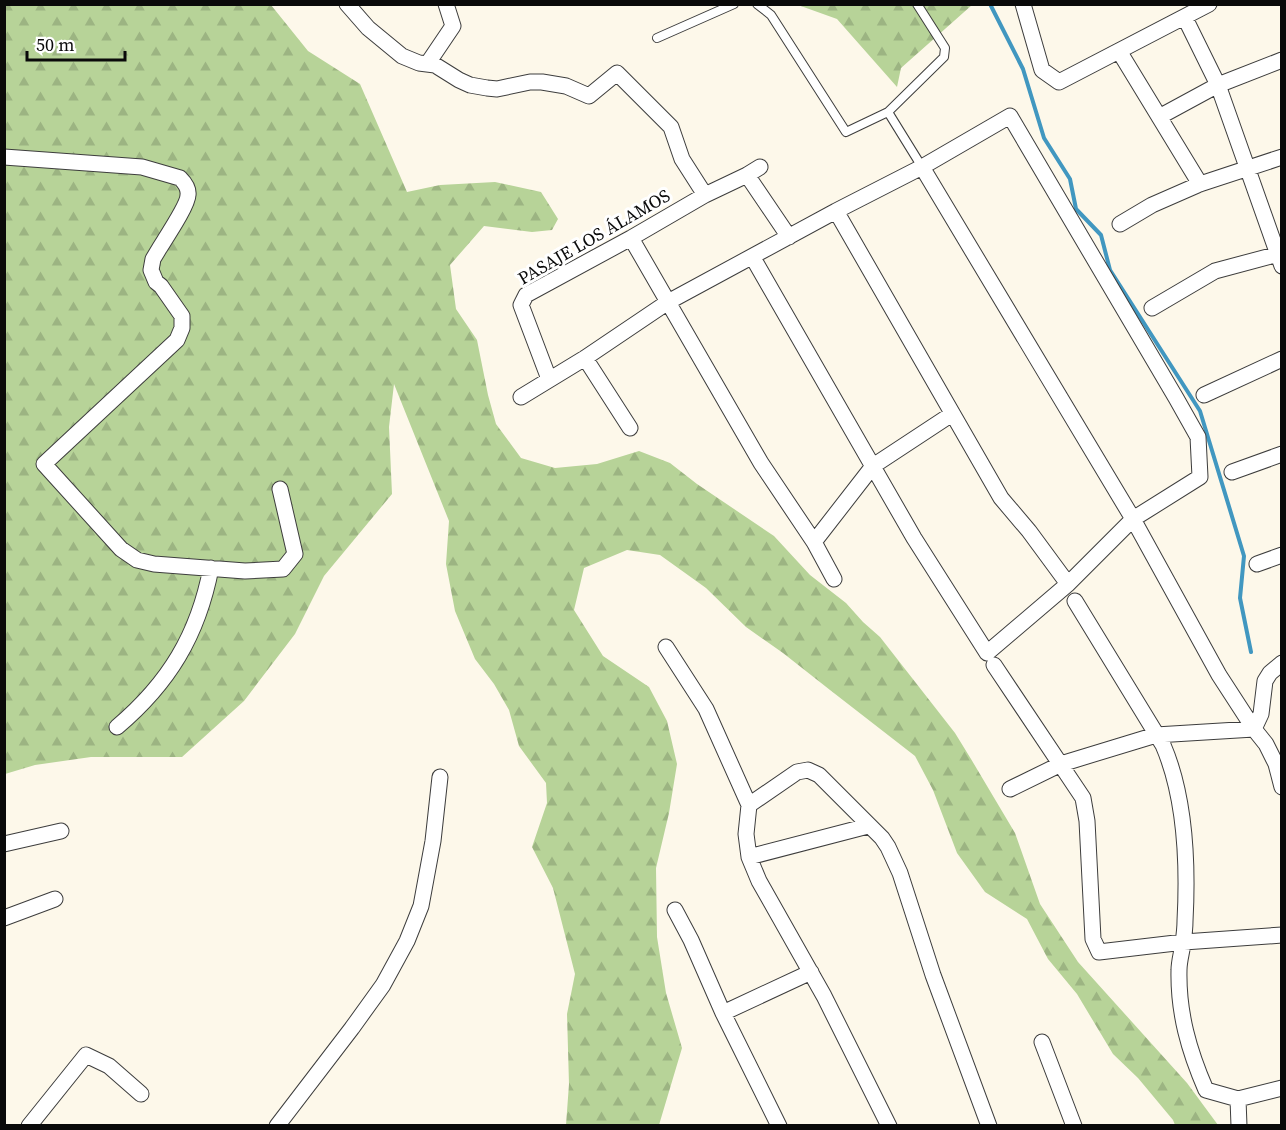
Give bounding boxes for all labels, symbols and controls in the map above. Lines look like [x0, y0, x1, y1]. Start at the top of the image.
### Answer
scale bar [27, 24, 124, 62]
text: 50 m [36, 32, 74, 57]
street label: PASAJE LOS ÁLAMOS [513, 183, 675, 290]

